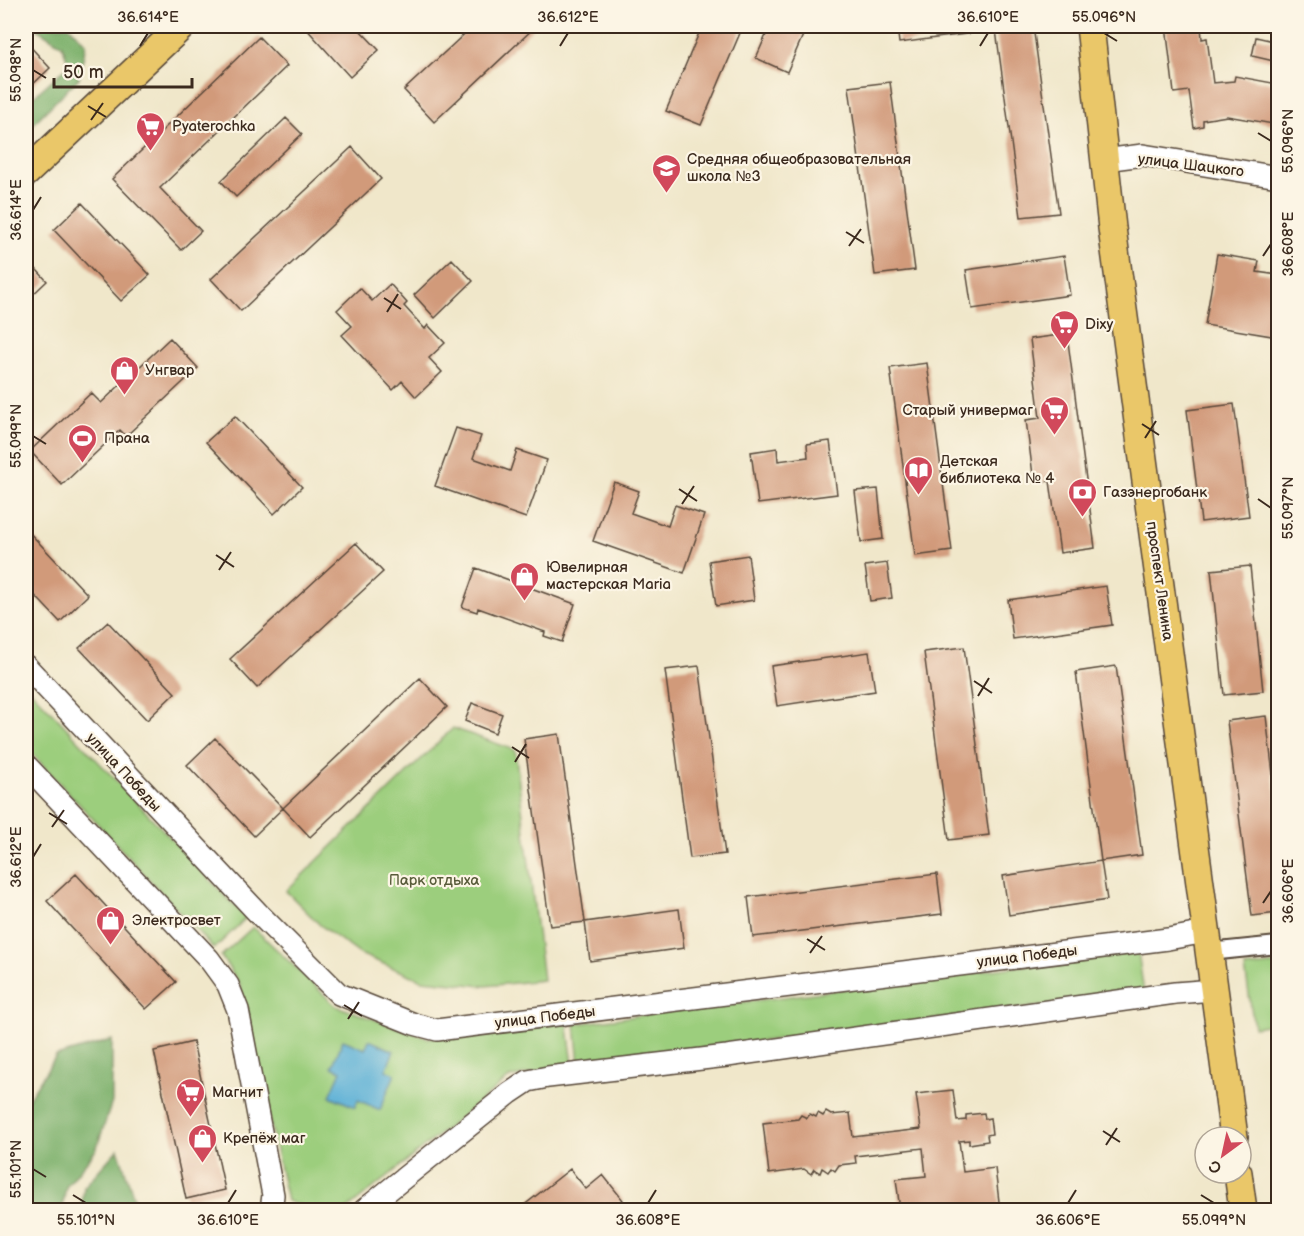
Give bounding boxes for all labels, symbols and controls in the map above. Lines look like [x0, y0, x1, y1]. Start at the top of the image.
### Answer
text: 36.614°E [117, 8, 179, 27]
text: 36.612°E [537, 8, 599, 27]
text: 36.610°E [957, 8, 1019, 27]
text: 55.096°N [1072, 8, 1136, 27]
text: 55.098°N [7, 38, 26, 102]
scale bar [54, 51, 192, 89]
text: 50 m [63, 62, 104, 83]
text: 55.096°N [1279, 109, 1298, 173]
supermarket icon: Pyaterochka [135, 110, 167, 152]
place label: Pyaterochka [172, 117, 255, 136]
place label: Средняя общеобразовательная школа №3 [687, 150, 911, 186]
street label: улица Шацкого [1137, 150, 1245, 181]
school or university icon: Средняя общеобразовательная школа №3 [650, 152, 682, 194]
text: 36.614°E [7, 179, 26, 241]
text: 36.608°E [1279, 211, 1298, 276]
supermarket icon: Dixy [1048, 308, 1080, 350]
place label: Dixy [1085, 315, 1114, 334]
shop icon: Унгвар [108, 354, 140, 396]
place label: Унгвар [145, 361, 195, 380]
supermarket icon: Старый универмаг [1038, 394, 1070, 436]
place label: Старый универмаг [902, 401, 1033, 420]
text: 55.099°N [7, 404, 26, 468]
sports icon: Прана [67, 422, 99, 464]
place label: Прана [104, 429, 150, 448]
place label: Детская библиотека № 4 [940, 452, 1055, 488]
library icon: Детская библиотека № 4 [903, 454, 935, 496]
bank icon: Газэнергобанк [1066, 476, 1098, 518]
text: 55.097°N [1279, 476, 1298, 540]
place label: Газэнергобанк [1103, 483, 1207, 502]
street label: проспект Ленина [1142, 520, 1177, 642]
place label: Ювелирная мастерская Maria [546, 558, 671, 594]
shop icon: Ювелирная мастерская Maria [509, 560, 541, 602]
street label: улица Победы [82, 729, 165, 816]
text: 36.612°E [7, 826, 26, 888]
text: 36.606°E [1279, 858, 1298, 923]
park label: Парк отдыха [389, 871, 479, 890]
shop icon: Электросвет [95, 904, 127, 946]
place label: Электросвет [132, 911, 221, 930]
street label: улица Победы [976, 941, 1078, 972]
street label: улица Победы [494, 1002, 596, 1033]
supermarket icon: Магнит [175, 1076, 207, 1118]
place label: Магнит [212, 1083, 263, 1102]
shop icon: Крепёж маг [186, 1122, 218, 1164]
north arrow [1193, 1125, 1253, 1185]
place label: Крепёж маг [223, 1129, 306, 1148]
text: 55.101°N [7, 1140, 26, 1198]
text: С [1206, 1155, 1225, 1177]
text: 55.101°N [57, 1211, 115, 1230]
text: 36.610°E [197, 1211, 259, 1230]
text: 36.608°E [616, 1211, 681, 1230]
text: 36.606°E [1036, 1211, 1101, 1230]
text: 55.099°N [1182, 1211, 1246, 1230]

